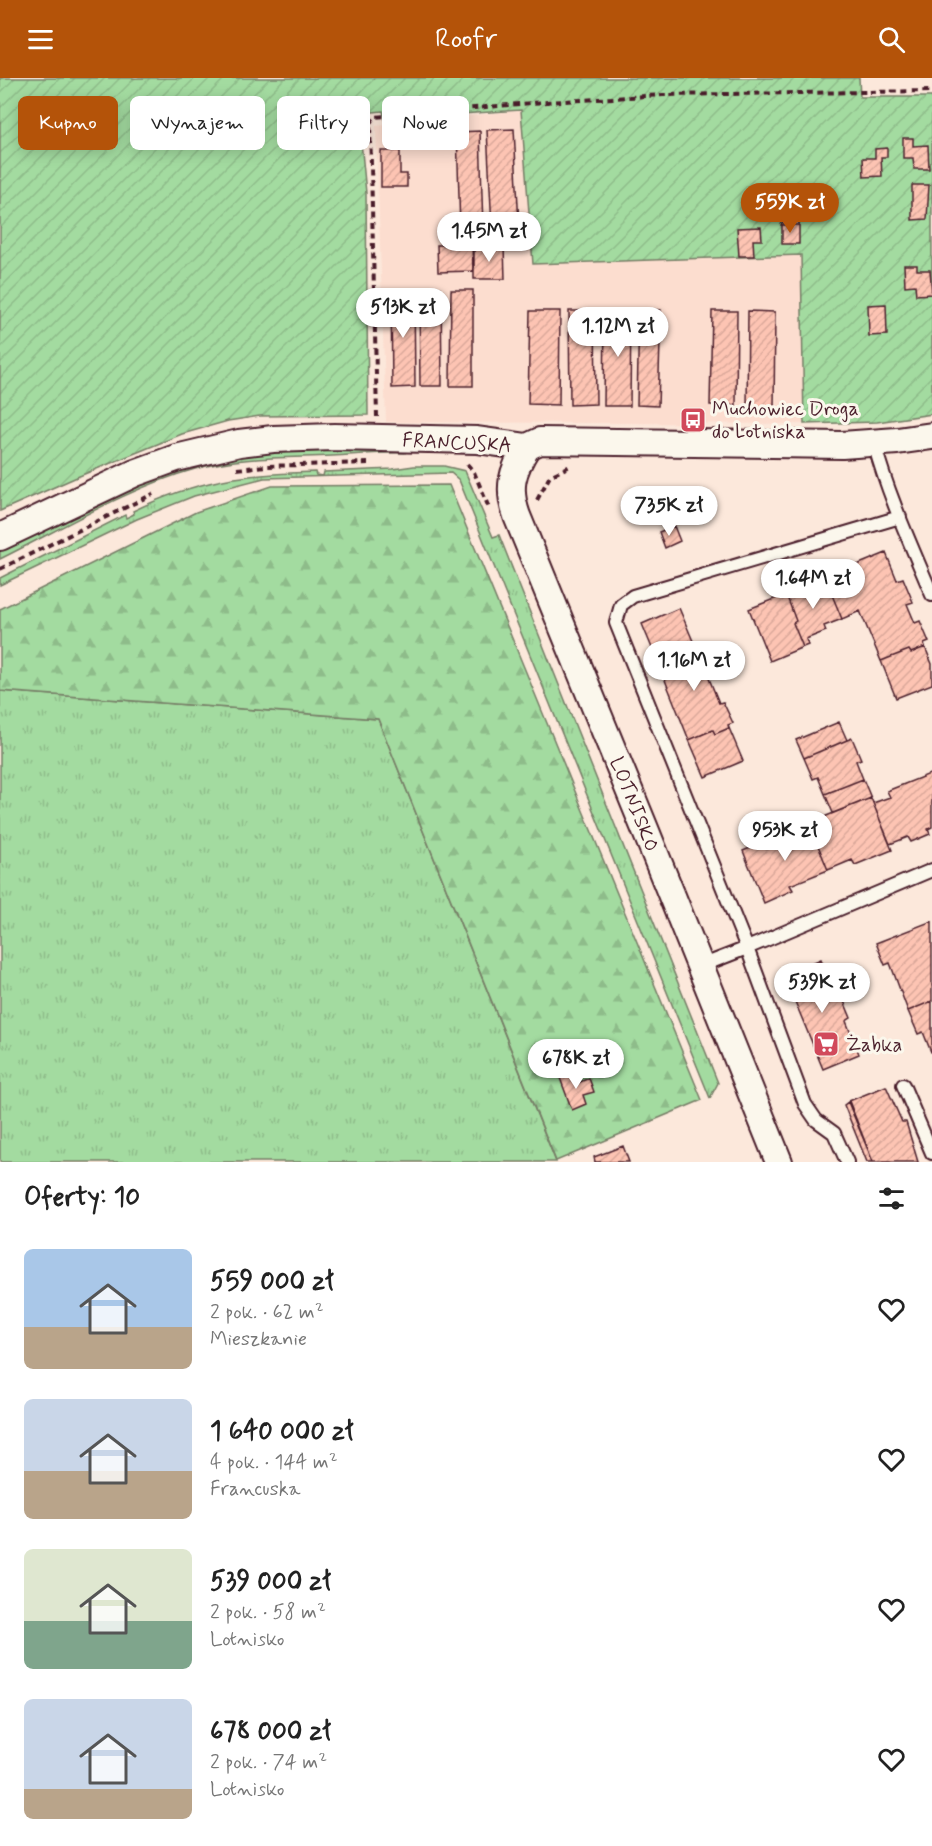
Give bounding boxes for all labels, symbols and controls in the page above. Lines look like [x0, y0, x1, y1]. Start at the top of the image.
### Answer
text: Roofr [435, 22, 497, 57]
icon: menu [24, 23, 57, 56]
icon: search [875, 23, 908, 56]
chip: Kupno [18, 96, 118, 150]
chip: Wynajem [130, 96, 265, 150]
chip: Filtry [277, 96, 370, 150]
chip: Nowe [382, 96, 469, 150]
pin: 559K zł [735, 183, 845, 234]
text: 559K zł [755, 189, 825, 216]
pin: 1.45M zł [427, 212, 551, 263]
text: 1.45M zł [451, 218, 527, 245]
pin: 513K zł [348, 288, 458, 339]
text: 513K zł [370, 294, 436, 321]
pin: 1.12M zł [556, 307, 680, 358]
text: 1.12M zł [581, 313, 655, 340]
place label: Muchowiec Droga do Lotniska [712, 396, 859, 446]
bus stop icon: Muchowiec Droga do Lotniska [678, 405, 708, 435]
street label: FRANCUSKA [401, 427, 512, 460]
pin: 735K zł [614, 486, 724, 537]
text: 735K zł [635, 492, 703, 519]
pin: 1.64M zł [751, 559, 875, 610]
text: 1.64M zł [775, 565, 851, 592]
pin: 1.16M zł [632, 641, 756, 692]
text: 1.16M zł [657, 647, 731, 674]
street label: LOTNISKO [602, 753, 665, 856]
pin: 953K zł [730, 811, 840, 862]
text: 953K zł [752, 817, 818, 844]
pin: 539K zł [767, 963, 877, 1014]
text: 539K zł [788, 969, 856, 996]
supermarket icon: Żabka [811, 1029, 841, 1059]
place label: Żabka [846, 1032, 902, 1059]
pin: 678K zł [521, 1039, 631, 1090]
text: 678K zł [542, 1045, 610, 1072]
text: Oferty: 10 [24, 1181, 140, 1215]
icon: filters [875, 1182, 908, 1215]
text: 559 000 zł [210, 1265, 334, 1299]
icon: home [72, 1273, 144, 1345]
icon: heart [875, 1293, 908, 1326]
text: 2 pok. · 62 m² [210, 1299, 324, 1326]
text: Mieszkanie [210, 1326, 307, 1353]
text: 1 640 000 zł [210, 1415, 354, 1449]
icon: home [72, 1423, 144, 1495]
icon: heart [875, 1443, 908, 1476]
text: 4 pok. · 144 m² [210, 1449, 338, 1476]
text: Francuska [210, 1476, 301, 1503]
text: 539 000 zł [210, 1565, 331, 1599]
icon: home [72, 1573, 144, 1645]
icon: heart [875, 1593, 908, 1626]
text: 2 pok. · 58 m² [210, 1599, 326, 1626]
text: Lotnisko [210, 1626, 285, 1653]
text: 678 000 zł [210, 1715, 331, 1749]
icon: home [72, 1723, 144, 1795]
icon: heart [875, 1743, 908, 1776]
text: 2 pok. · 74 m² [210, 1749, 327, 1776]
text: Lotnisko [210, 1776, 285, 1803]

